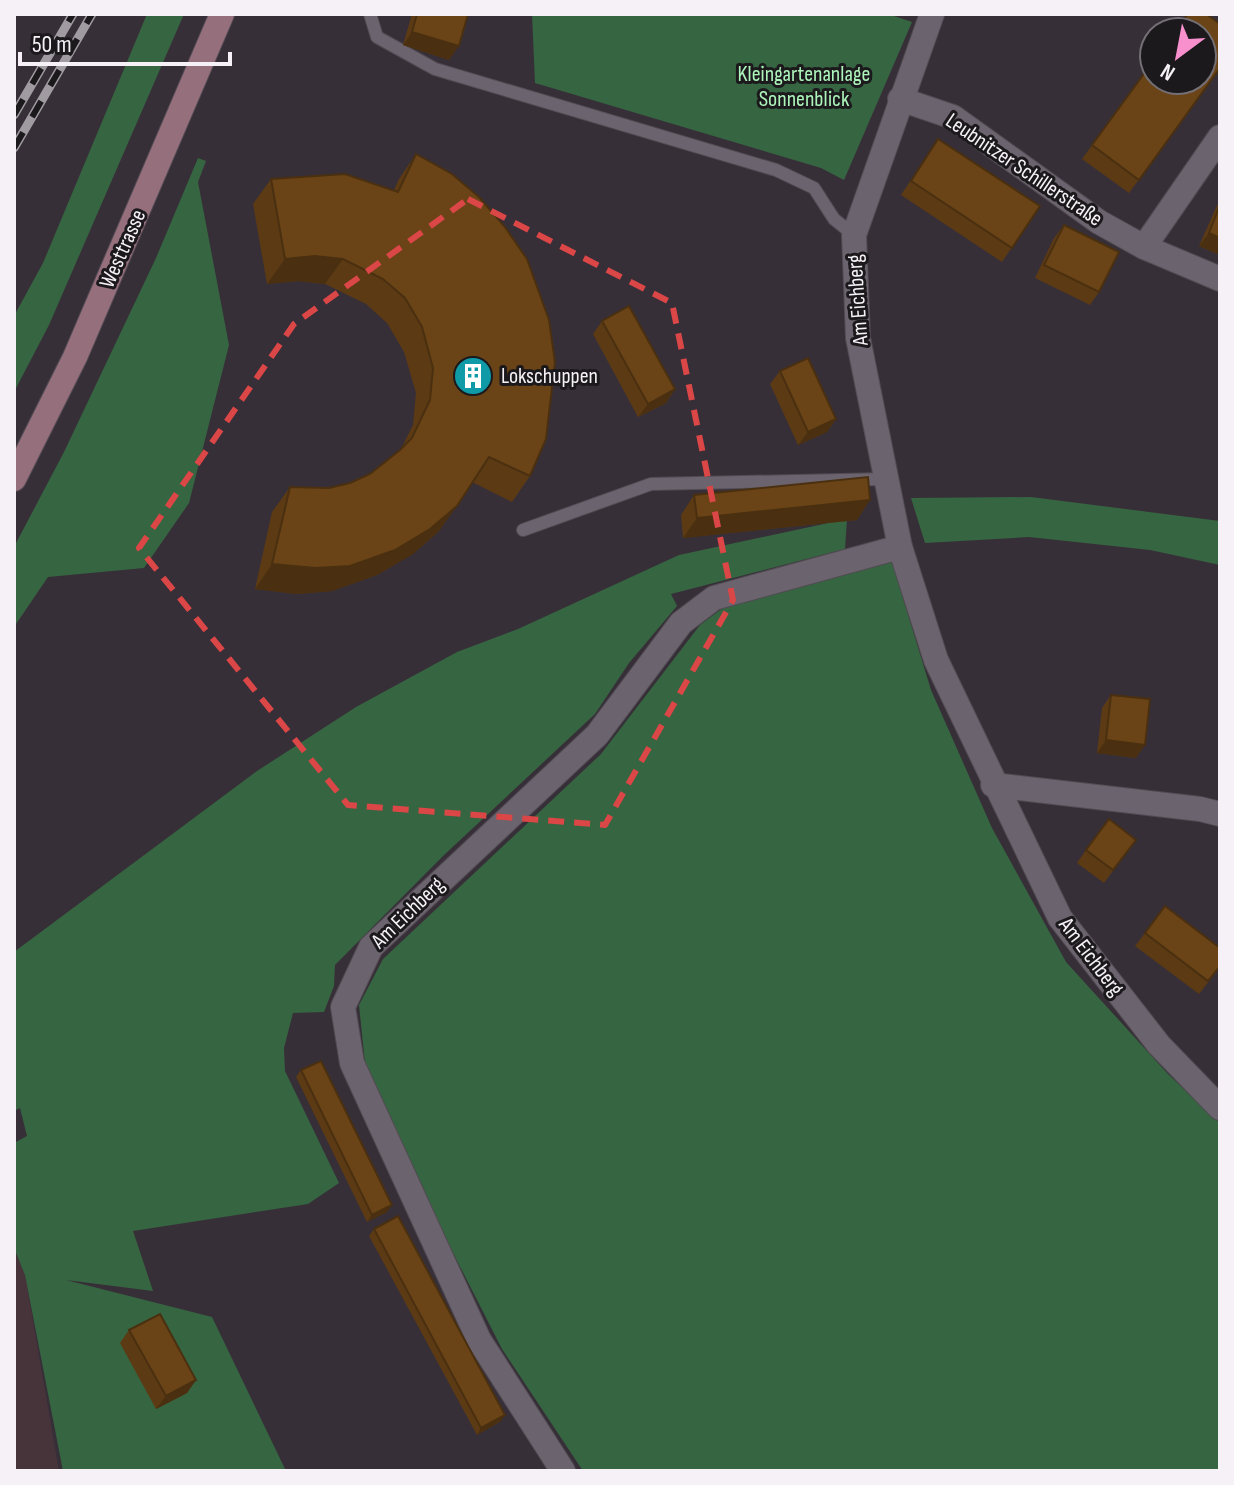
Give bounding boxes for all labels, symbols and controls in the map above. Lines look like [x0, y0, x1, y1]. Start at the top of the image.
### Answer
scale bar [20, 16, 230, 66]
north arrow [1138, 16, 1218, 96]
text: 50 m [32, 30, 72, 59]
text: N [1156, 57, 1180, 86]
park label: Kleingartenanlage Sonnenblick [738, 61, 870, 113]
street label: Leubnitzer Schillerstraße [940, 107, 1108, 233]
street label: Westtrasse [94, 206, 152, 292]
street label: Am Eichberg [841, 253, 875, 347]
building icon: Lokschuppen [452, 355, 494, 397]
place label: Lokschuppen [501, 363, 598, 390]
street label: Am Eichberg [365, 871, 450, 955]
street label: Am Eichberg [1052, 912, 1129, 1002]

